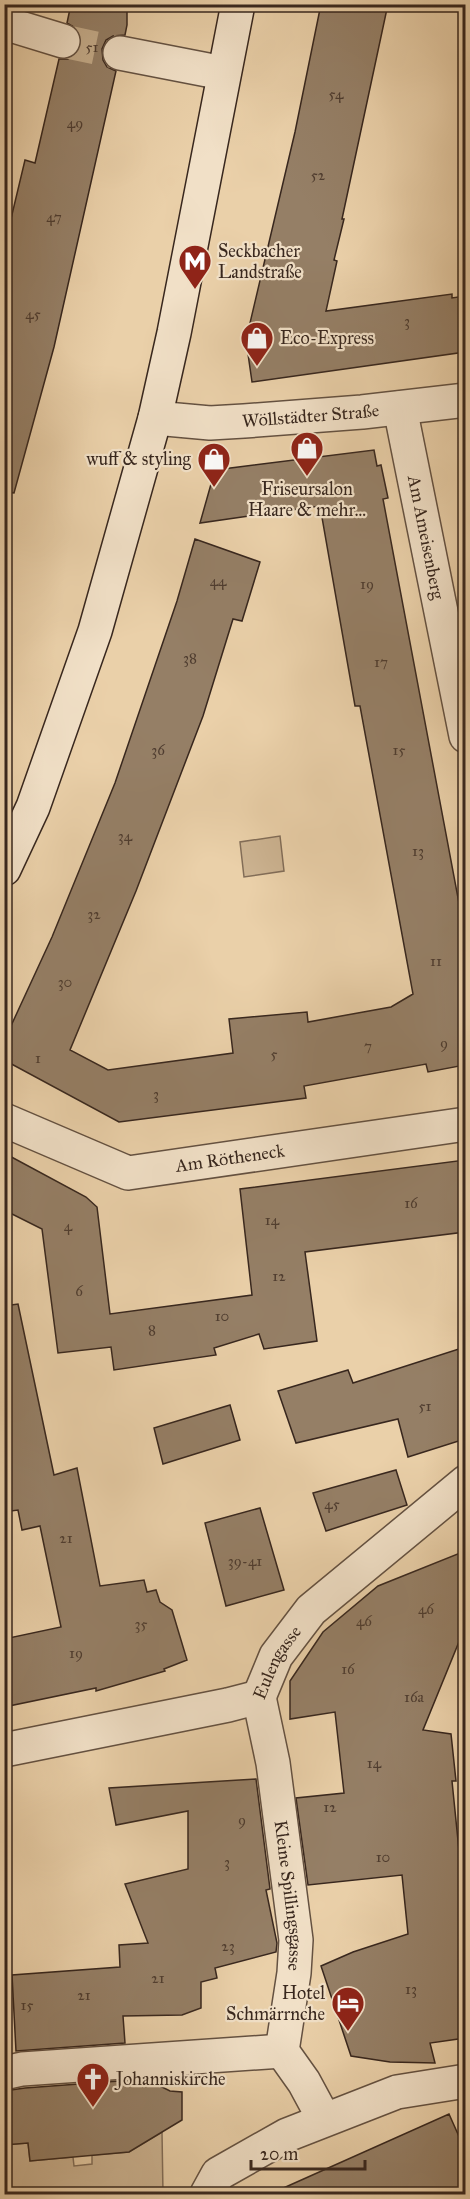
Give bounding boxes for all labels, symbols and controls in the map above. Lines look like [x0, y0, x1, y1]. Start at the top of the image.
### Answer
house number: 51 [86, 38, 99, 56]
house number: 54 [329, 85, 344, 103]
house number: 49 [67, 114, 83, 132]
house number: 52 [311, 166, 326, 184]
house number: 47 [46, 208, 62, 226]
place label: Seckbacher Landstraße [218, 240, 302, 283]
metro station icon: Seckbacher Landstraße [177, 243, 213, 290]
house number: 45 [25, 305, 41, 323]
house number: 3 [404, 312, 410, 330]
shop icon: Eco-Express [239, 320, 275, 367]
place label: Eco-Express [280, 327, 374, 349]
street label: Wöllstädter Straße [241, 399, 380, 432]
shop icon: Friseursalon Haare & mehr... [289, 430, 325, 477]
shop icon: wuff & styling [196, 441, 232, 488]
place label: wuff & styling [87, 448, 192, 471]
street label: Am Ameisenberg [403, 473, 449, 602]
place label: Friseursalon Haare & mehr... [248, 478, 366, 521]
house number: 44 [210, 572, 227, 590]
house number: 19 [360, 575, 374, 593]
house number: 38 [183, 649, 197, 667]
house number: 17 [374, 653, 388, 671]
house number: 36 [151, 741, 166, 759]
house number: 15 [393, 741, 405, 759]
house number: 34 [118, 827, 133, 845]
house number: 13 [412, 842, 424, 860]
house number: 32 [87, 905, 101, 923]
house number: 11 [430, 952, 442, 970]
house number: 30 [58, 973, 72, 991]
house number: 9 [440, 1034, 448, 1052]
house number: 7 [364, 1037, 372, 1055]
house number: 5 [271, 1045, 278, 1063]
house number: 1 [35, 1049, 41, 1067]
house number: 3 [153, 1085, 159, 1103]
street label: Am Rötheneck [173, 1139, 287, 1177]
house number: 16 [404, 1194, 419, 1212]
house number: 14 [265, 1211, 280, 1229]
house number: 4 [64, 1217, 73, 1235]
house number: 12 [272, 1267, 286, 1285]
house number: 6 [75, 1282, 84, 1300]
house number: 10 [215, 1307, 229, 1325]
house number: 8 [148, 1321, 156, 1339]
house number: 51 [419, 1397, 432, 1415]
house number: 45 [324, 1495, 340, 1513]
house number: 21 [59, 1529, 73, 1547]
house number: 39-41 [228, 1552, 262, 1570]
house number: 46 [418, 1600, 435, 1618]
house number: 46 [356, 1612, 373, 1630]
house number: 35 [135, 1615, 148, 1633]
street label: Eulengasse [248, 1621, 306, 1703]
house number: 19 [69, 1644, 83, 1662]
house number: 16 [341, 1660, 356, 1678]
house number: 16a [404, 1688, 425, 1706]
house number: 14 [367, 1754, 382, 1772]
house number: 12 [323, 1798, 337, 1816]
house number: 9 [238, 1811, 246, 1829]
street label: Kleine Spillingsgasse [270, 1819, 307, 1971]
house number: 10 [376, 1848, 390, 1866]
house number: 3 [224, 1853, 230, 1871]
house number: 23 [221, 1937, 235, 1955]
house number: 21 [151, 1969, 165, 1987]
house number: 13 [405, 1980, 417, 1998]
place label: Hotel Schmärrnche [226, 1982, 325, 2025]
hotel icon: Hotel Schmärrnche [330, 1985, 366, 2032]
house number: 21 [77, 1986, 91, 2004]
house number: 15 [21, 1996, 33, 2014]
church icon: Johanniskirche [75, 2061, 111, 2108]
place label: Johanniskirche [114, 2068, 226, 2091]
scale bar [251, 2133, 365, 2171]
text: 20 m [260, 2143, 298, 2165]

